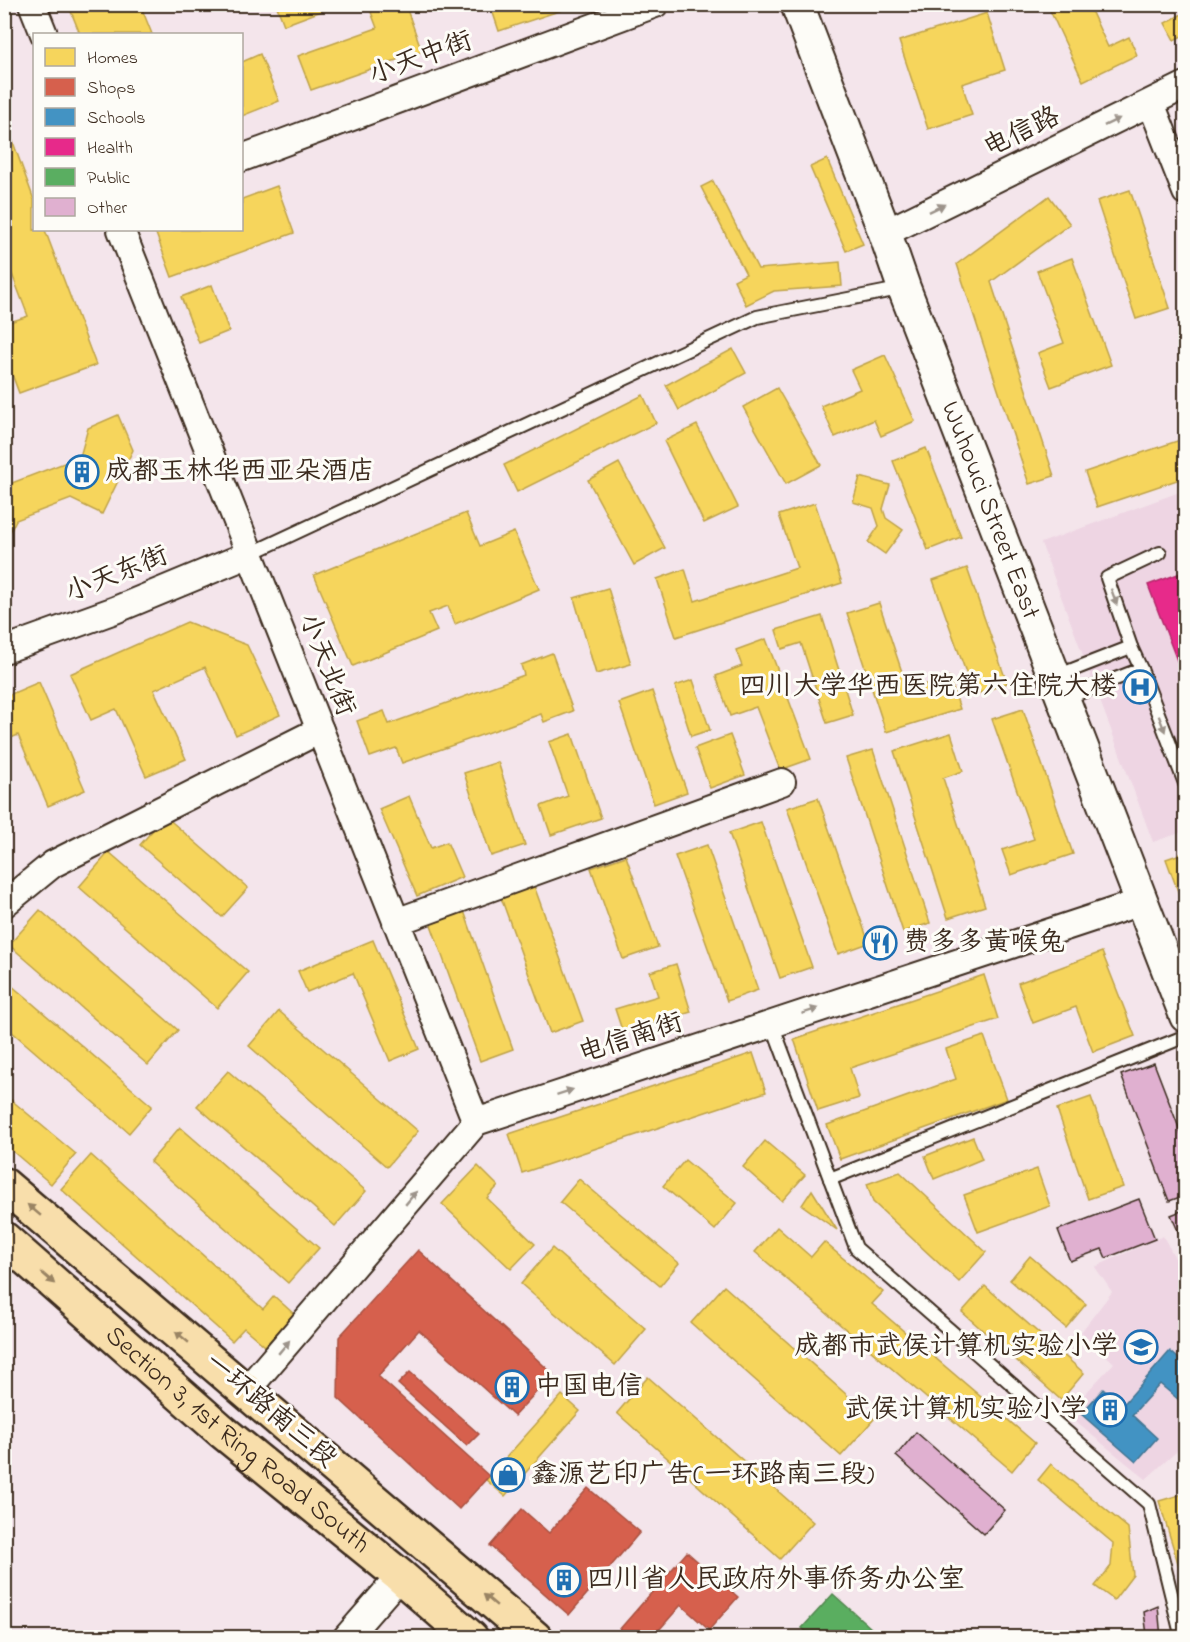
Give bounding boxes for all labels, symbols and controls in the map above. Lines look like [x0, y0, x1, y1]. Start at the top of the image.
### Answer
street label: 小天中街 [364, 22, 478, 96]
legend [33, 33, 243, 231]
text: Homes [87, 46, 138, 72]
text: Shops [87, 76, 135, 102]
street label: 电信路 [977, 98, 1067, 168]
text: Schools [87, 106, 145, 132]
one-way arrow [1103, 117, 1121, 127]
text: Health [87, 136, 133, 162]
text: Public [87, 166, 130, 192]
text: Other [87, 196, 127, 222]
one-way arrow [929, 203, 946, 212]
street label: Wuhouci Street East [930, 396, 1050, 625]
place label: 成都玉林华西亚朵酒店 [105, 453, 375, 492]
building icon: 成都玉林华西亚朵酒店 [64, 454, 100, 490]
street label: 小天东街 [60, 537, 174, 613]
one-way arrow [1109, 589, 1119, 607]
street label: 小天北街 [288, 608, 364, 722]
place label: 四川大学华西医院第六住院大楼 [739, 668, 1117, 707]
hospital icon: 四川大学华西医院第六住院大楼 [1122, 669, 1158, 705]
one-way arrow [1157, 716, 1167, 734]
place label: 费多多黄喉兔 [903, 924, 1065, 963]
restaurant icon: 费多多黄喉兔 [862, 925, 898, 961]
street label: 电信南街 [574, 1004, 688, 1074]
one-way arrow [801, 1006, 819, 1015]
one-way arrow [556, 1087, 574, 1096]
one-way arrow [404, 1190, 417, 1206]
one-way arrow [27, 1204, 42, 1217]
one-way arrow [41, 1271, 56, 1284]
street label: Section 3, 1st Ring Road South [96, 1317, 378, 1563]
place label: 成都市武侯计算机实验小学 [794, 1328, 1118, 1367]
school or university icon: 成都市武侯计算机实验小学 [1123, 1329, 1159, 1365]
one-way arrow [175, 1331, 190, 1344]
one-way arrow [277, 1340, 290, 1355]
street label: 一环路南三段 [195, 1344, 345, 1478]
place label: 中国电信 [535, 1368, 643, 1407]
building icon: 中国电信 [494, 1369, 530, 1405]
place label: 武侯计算机实验小学 [844, 1391, 1087, 1430]
building icon: 武侯计算机实验小学 [1092, 1392, 1128, 1428]
place label: 鑫源艺印广告(一环路南三段) [531, 1456, 874, 1495]
shop icon: 鑫源艺印广告(一环路南三段) [490, 1457, 526, 1493]
place label: 四川省人民政府外事侨务办公室 [587, 1561, 965, 1600]
building icon: 四川省人民政府外事侨务办公室 [546, 1562, 582, 1598]
one-way arrow [482, 1593, 498, 1606]

